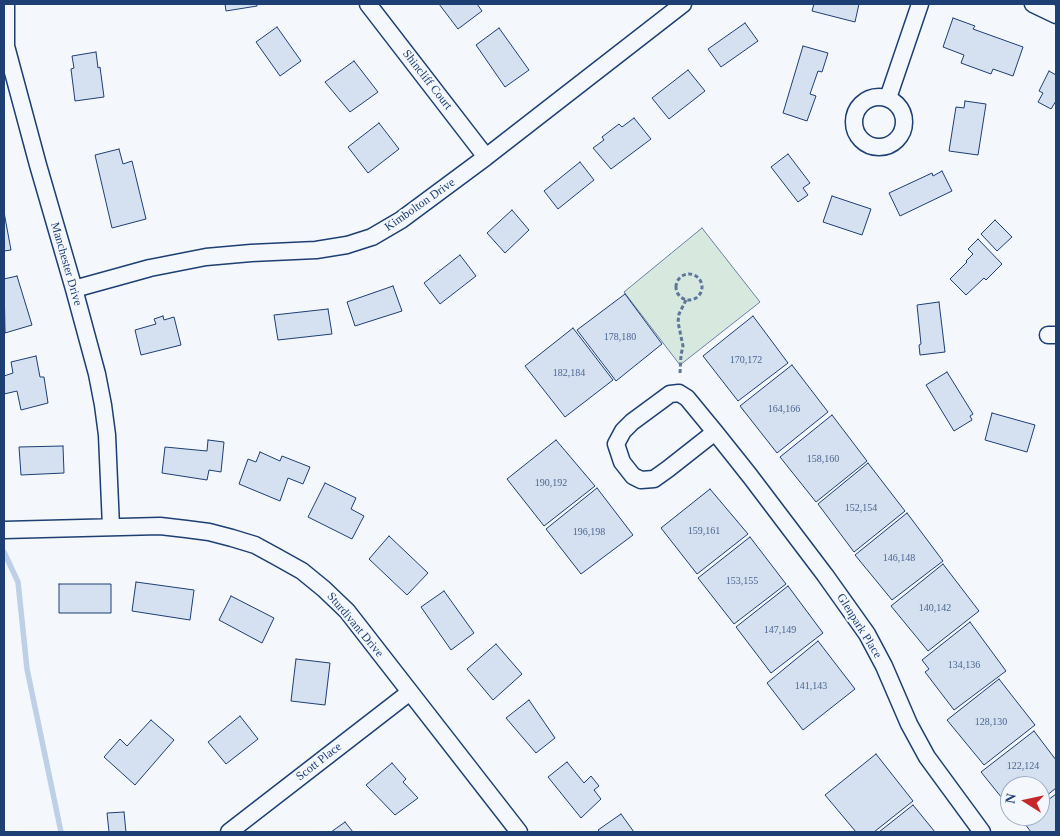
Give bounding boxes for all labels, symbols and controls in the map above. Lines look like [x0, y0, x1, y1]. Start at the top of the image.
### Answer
street label: Shincliff Court [399, 47, 455, 113]
street label: Kimbolton Drive [382, 175, 458, 235]
street label: Manchester Drive [47, 221, 85, 307]
house number: 178,180 [604, 331, 636, 343]
house number: 170,172 [730, 354, 762, 366]
house number: 182,184 [553, 367, 585, 379]
house number: 164,166 [768, 403, 800, 415]
house number: 158,160 [807, 453, 839, 465]
house number: 190,192 [535, 477, 567, 489]
house number: 152,154 [845, 502, 877, 514]
house number: 159,161 [688, 525, 720, 537]
house number: 196,198 [573, 526, 605, 538]
house number: 146,148 [883, 552, 915, 564]
house number: 153,155 [726, 575, 758, 587]
street label: Sturdivant Drive [324, 590, 386, 660]
street label: Glenpark Place [833, 591, 885, 661]
house number: 140,142 [919, 602, 951, 614]
house number: 147,149 [764, 624, 796, 636]
house number: 134,136 [948, 659, 980, 671]
house number: 141,143 [795, 680, 827, 692]
house number: 128,130 [975, 716, 1007, 728]
street label: Scott Place [293, 740, 345, 784]
house number: 122,124 [1007, 760, 1039, 772]
north arrow [1000, 776, 1050, 826]
text: N [1002, 792, 1019, 805]

